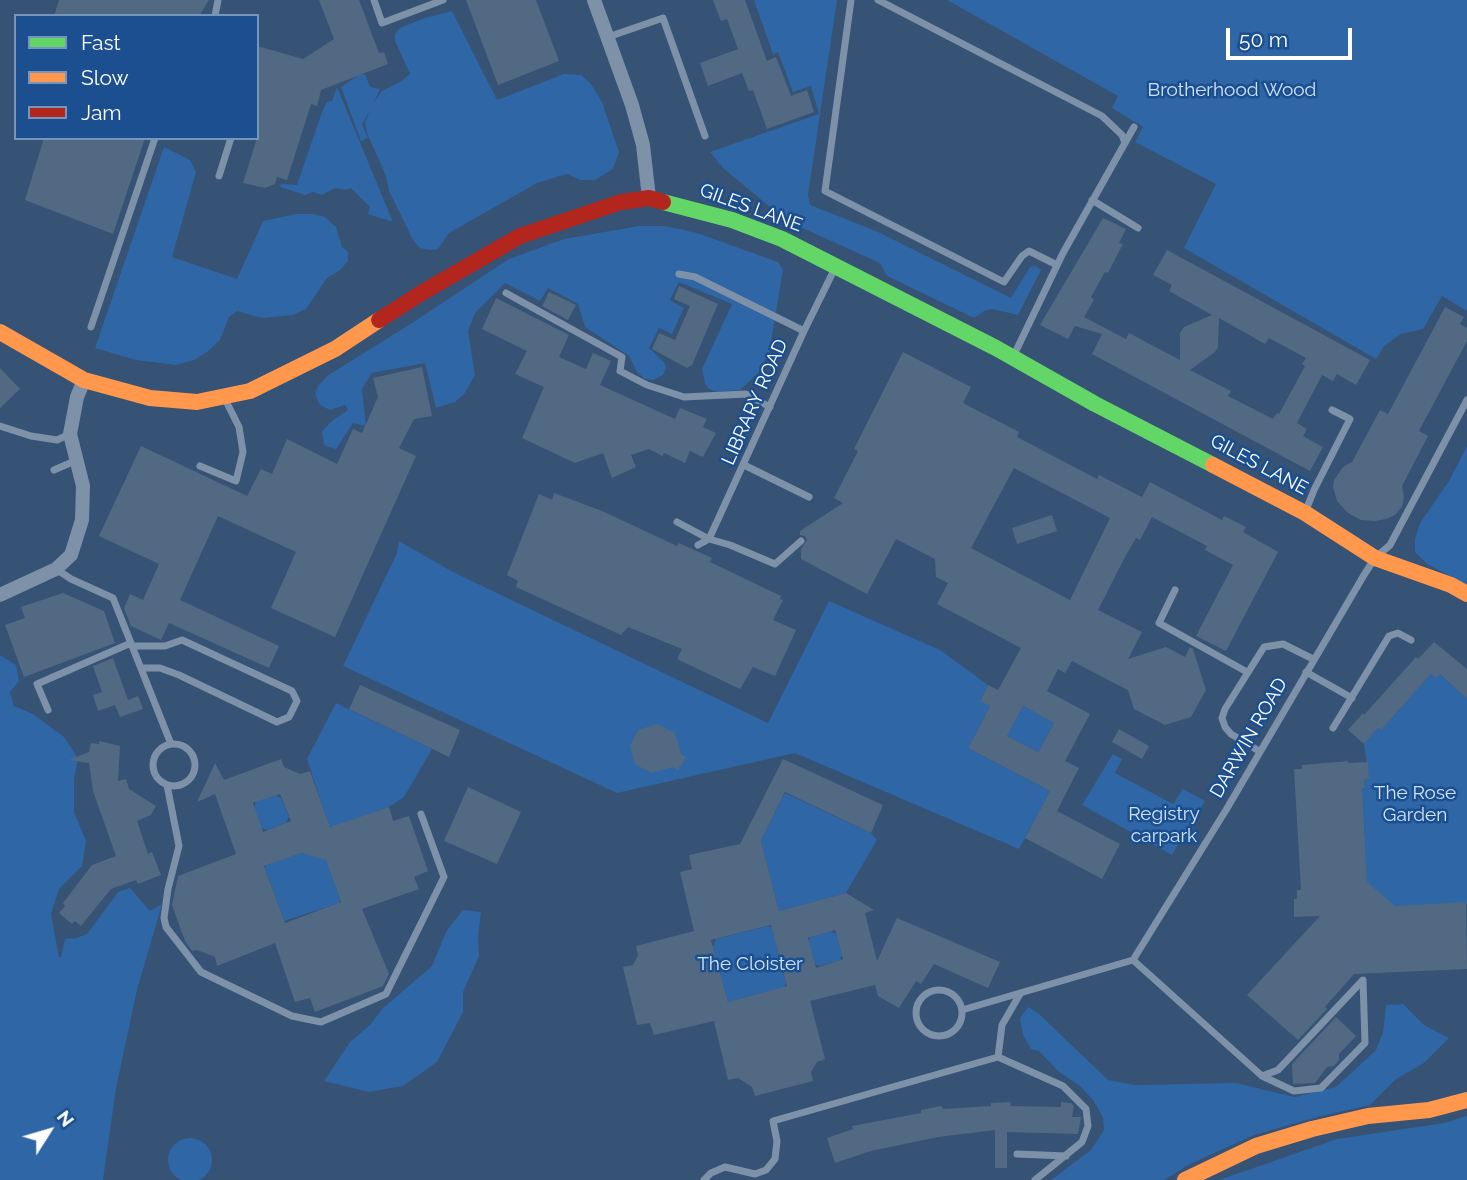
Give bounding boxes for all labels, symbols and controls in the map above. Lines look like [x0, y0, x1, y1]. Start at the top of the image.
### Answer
legend [14, 14, 259, 140]
scale bar [1229, 14, 1355, 58]
text: 50 m [1239, 27, 1288, 52]
text: Fast [81, 30, 121, 55]
text: Slow [81, 65, 129, 90]
park label: Brotherhood Wood [1148, 79, 1316, 101]
text: Jam [81, 100, 122, 125]
street label: GILES LANE [697, 179, 805, 237]
street label: LIBRARY ROAD [717, 336, 793, 468]
street label: GILES LANE [1206, 430, 1312, 500]
street label: DARWIN ROAD [1205, 674, 1293, 802]
park label: The Rose Garden [1374, 782, 1456, 826]
park label: Registry carpark [1128, 803, 1200, 847]
park label: The Cloister [697, 953, 803, 975]
north arrow [14, 1096, 84, 1166]
text: N [53, 1106, 79, 1131]

